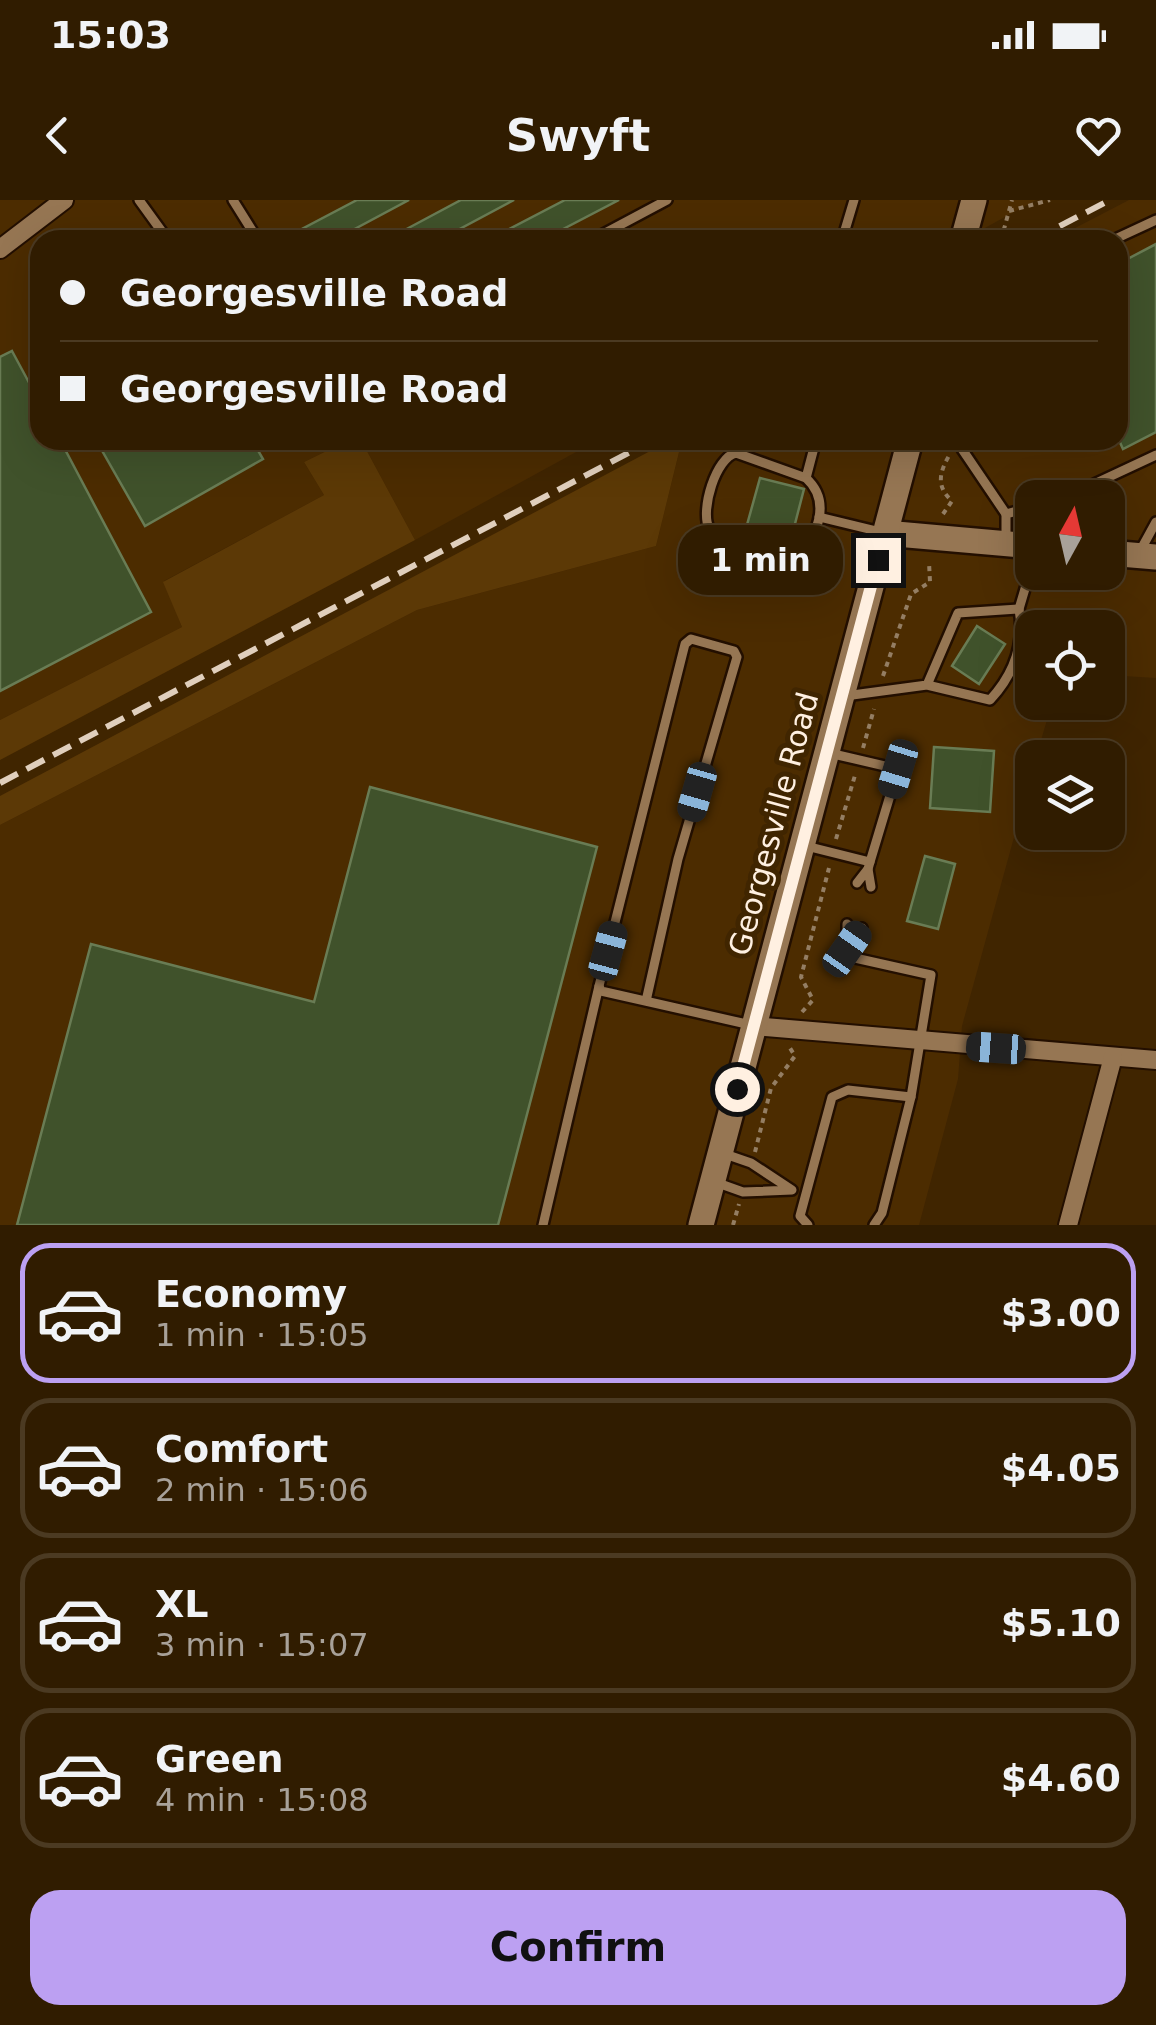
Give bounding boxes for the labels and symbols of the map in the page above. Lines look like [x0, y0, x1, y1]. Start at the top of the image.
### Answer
north arrow [1015, 480, 1125, 590]
callout: 1 min [678, 525, 843, 595]
route end [856, 538, 901, 583]
street label: Georgesville Road [722, 688, 825, 959]
car [875, 736, 921, 802]
car [674, 759, 720, 825]
car [818, 916, 876, 982]
car [586, 918, 630, 984]
car [965, 1031, 1027, 1065]
route start [715, 1067, 760, 1112]

